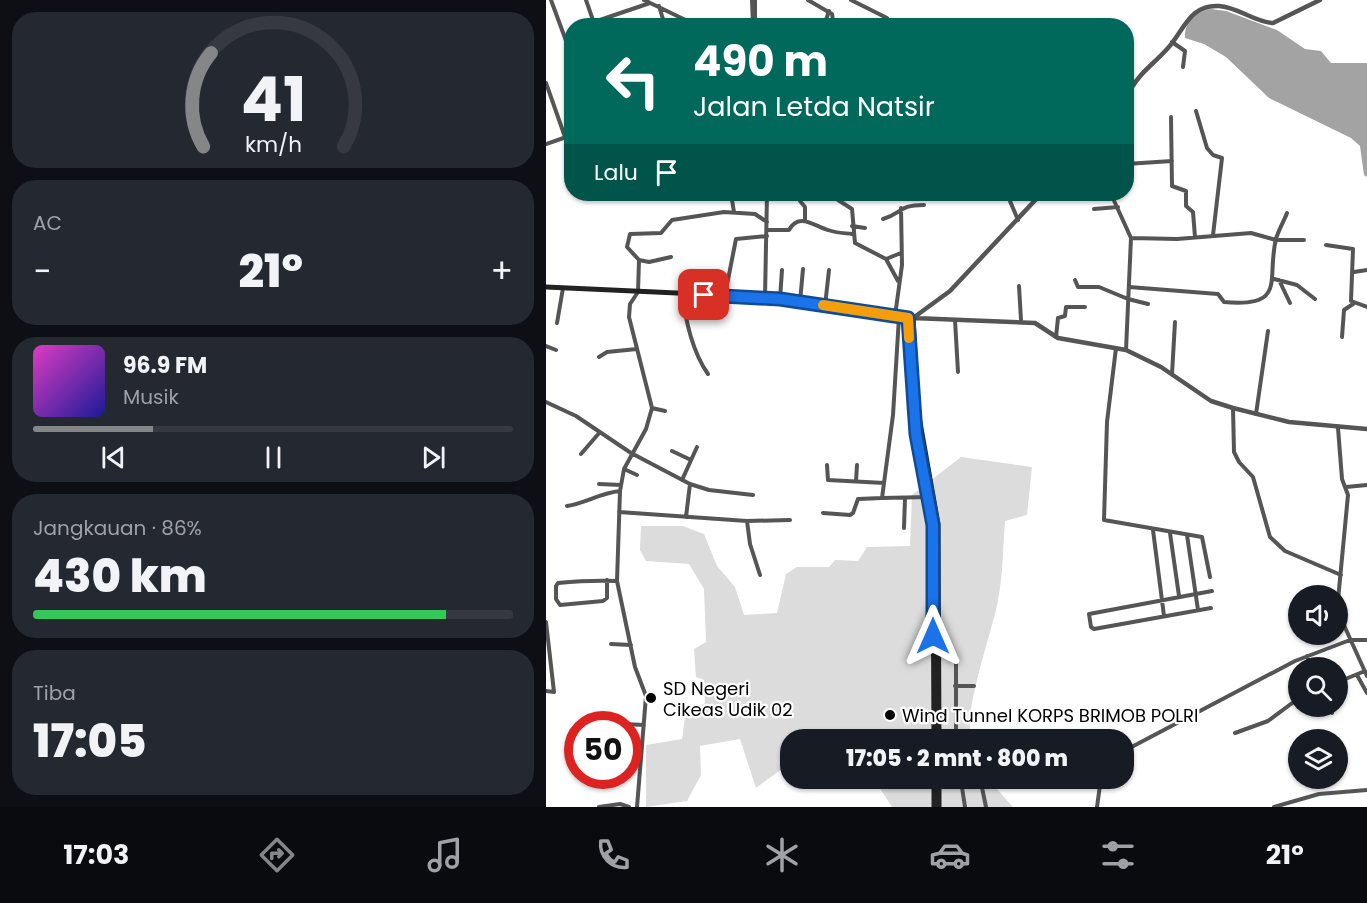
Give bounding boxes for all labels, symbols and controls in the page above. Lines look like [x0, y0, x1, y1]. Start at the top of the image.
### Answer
text: 490 m [693, 32, 828, 91]
icon: left [594, 42, 672, 120]
text: 41 [240, 55, 306, 143]
text: Jalan Letda Natsir [693, 88, 935, 125]
text: km/h [244, 129, 302, 160]
icon: arrive [650, 156, 683, 189]
text: Lalu [594, 157, 638, 188]
text: AC [33, 209, 62, 237]
text: 21° [239, 240, 303, 303]
text: − [33, 248, 51, 295]
text: + [490, 248, 513, 295]
pin [678, 269, 729, 320]
icon: arrive [687, 278, 720, 311]
text: 96.9 FM [123, 350, 207, 381]
text: Musik [123, 383, 179, 411]
icon: previous [97, 441, 130, 474]
icon: pause [257, 441, 290, 474]
icon: next [417, 441, 450, 474]
text: Jangkauan · 86% [33, 514, 202, 542]
text: 430 km [33, 545, 207, 608]
map controls [1288, 585, 1348, 789]
button: sound [1288, 585, 1348, 645]
position arrow [901, 604, 965, 668]
button: search [1288, 657, 1348, 717]
place label: SD Negeri Cikeas Udik 02 [663, 676, 793, 722]
text: Tiba [33, 679, 76, 707]
marker: SD Negeri Cikeas Udik 02 [644, 691, 658, 705]
place label: Wind Tunnel KORPS BRIMOB POLRI [902, 703, 1198, 728]
marker: Wind Tunnel KORPS BRIMOB POLRI [883, 708, 897, 722]
text: 17:05 [33, 710, 147, 773]
speed limit sign: 50 [564, 711, 642, 789]
button: layers [1288, 729, 1348, 789]
text: 17:05 · 2 mnt · 800 m [846, 743, 1068, 774]
icon: directions [256, 834, 298, 876]
icon: music [424, 834, 466, 876]
icon: phone [592, 834, 634, 876]
icon: climate [761, 834, 803, 876]
icon: car [929, 834, 971, 876]
icon: filters [1097, 834, 1139, 876]
text: 17:03 [63, 836, 129, 873]
text: 21° [1266, 836, 1304, 873]

